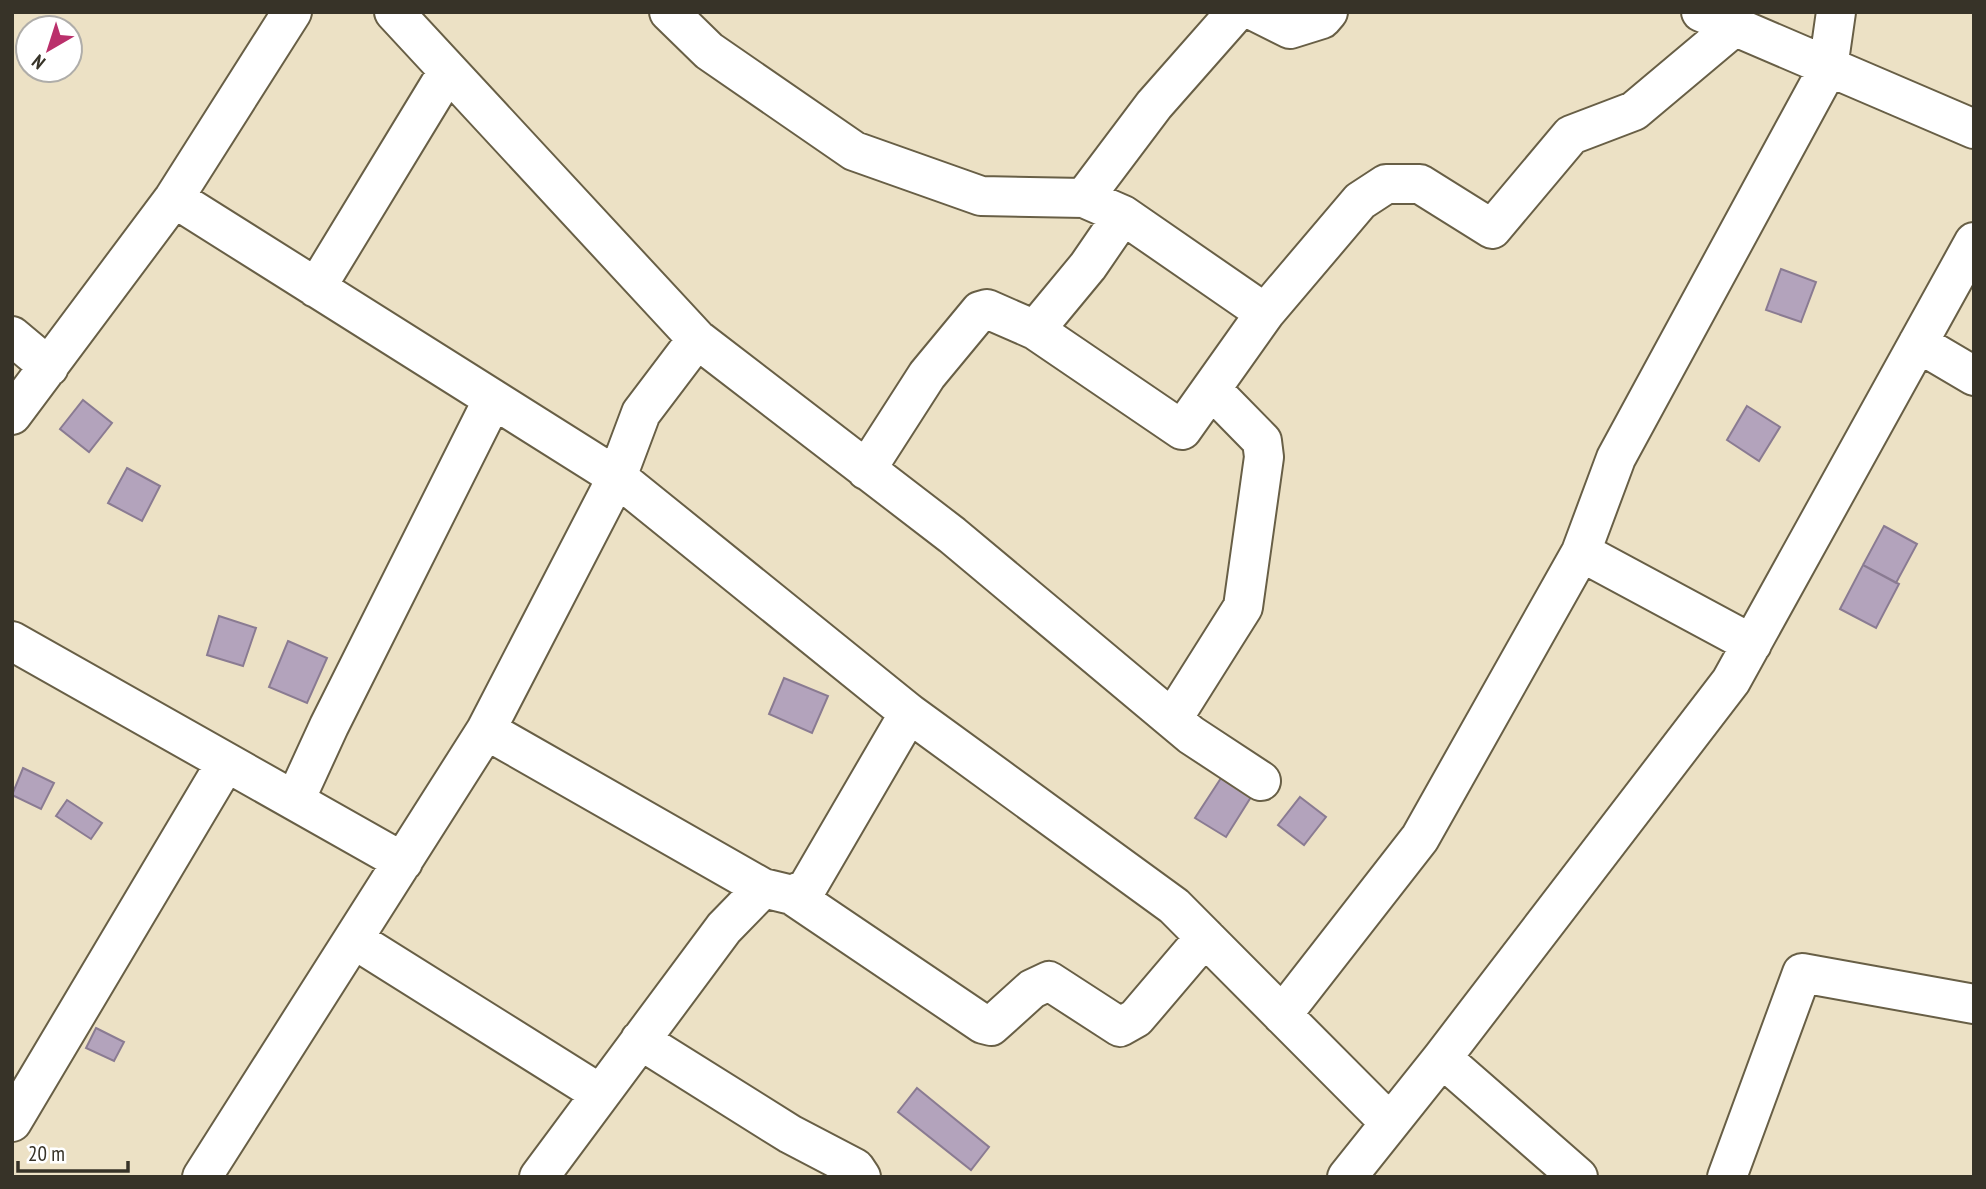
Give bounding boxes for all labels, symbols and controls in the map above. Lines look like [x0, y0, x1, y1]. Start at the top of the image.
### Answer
north arrow [14, 14, 84, 84]
text: N [27, 50, 50, 75]
scale bar [18, 1130, 128, 1174]
text: 20 m [28, 1140, 65, 1167]

